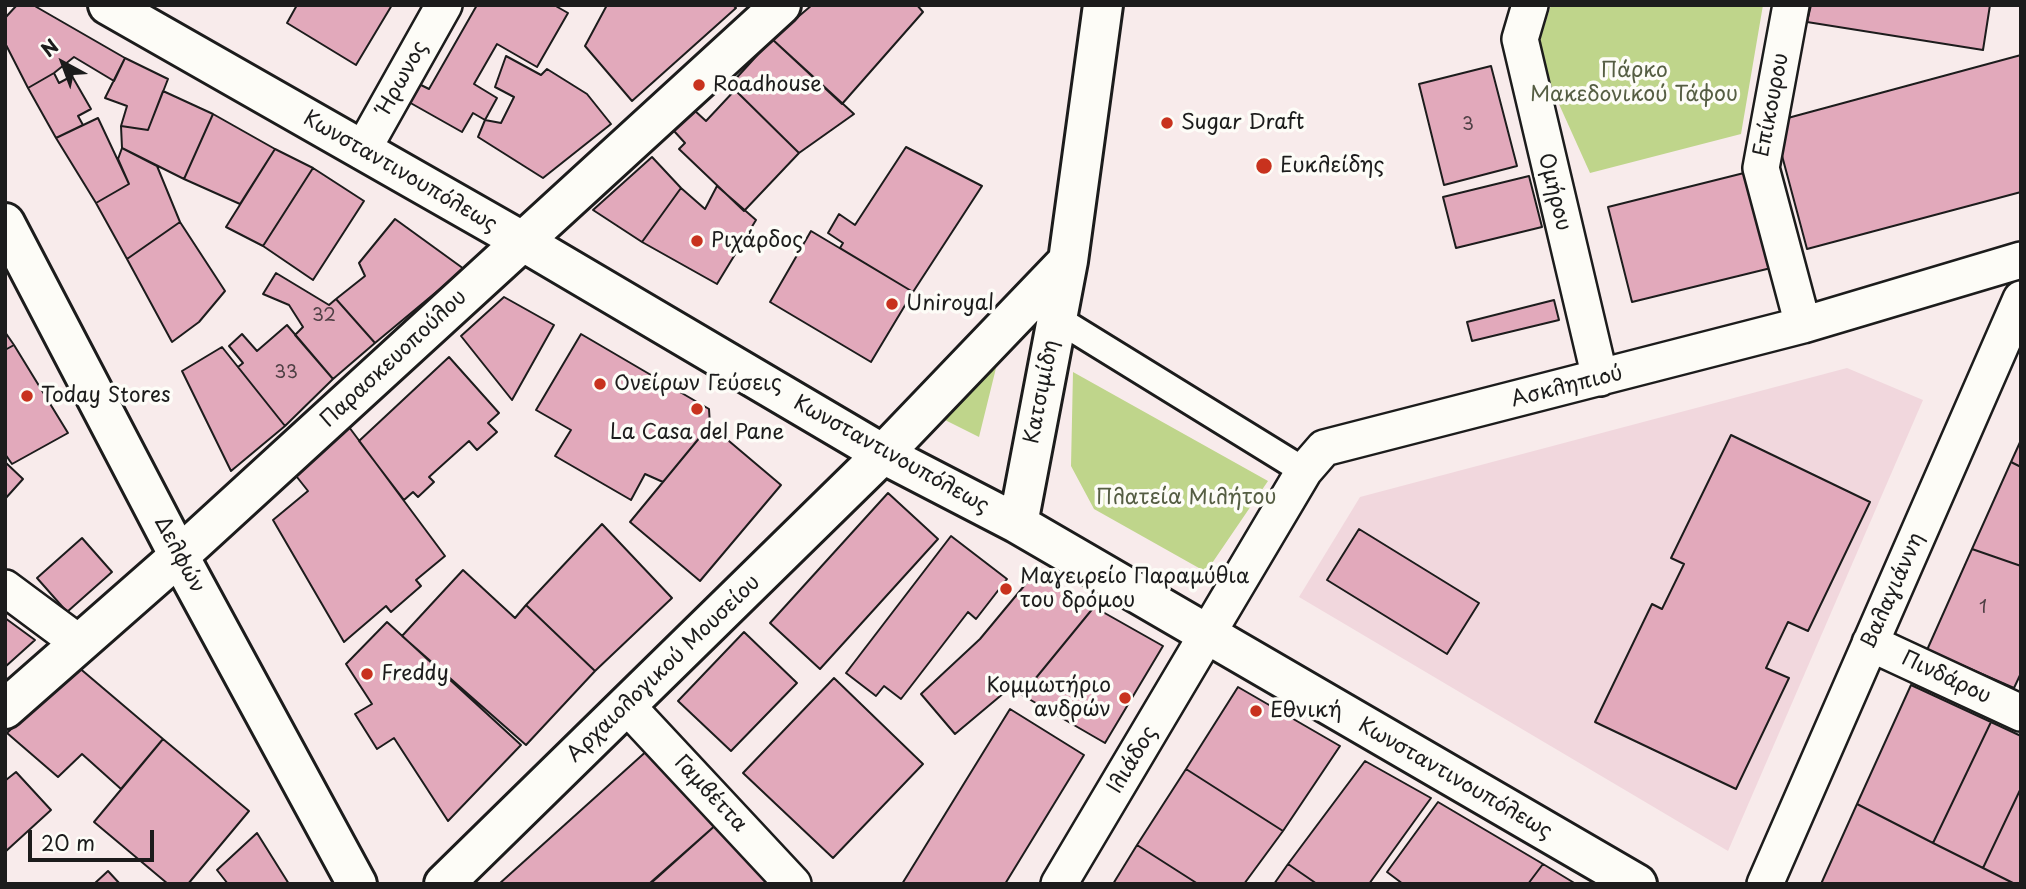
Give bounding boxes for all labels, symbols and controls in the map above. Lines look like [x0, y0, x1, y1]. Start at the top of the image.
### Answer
north arrow [28, 28, 98, 98]
text: N [34, 32, 64, 63]
street label: Ήρωνος [373, 37, 433, 119]
street label: Επίκουρου [1750, 51, 1794, 159]
park label: Πάρκο Μακεδονικού Τάφου [1530, 58, 1738, 108]
place label: Roadhouse [713, 72, 822, 98]
marker: Roadhouse [691, 77, 707, 93]
street label: Κωνσταντινουπόλεως [299, 106, 501, 238]
place label: Sugar Draft [1181, 110, 1304, 136]
house number: 3 [1462, 114, 1474, 136]
marker: Sugar Draft [1159, 115, 1175, 131]
street label: Ομήρου [1532, 151, 1576, 233]
place label: Ευκλείδης [1280, 153, 1384, 179]
marker: Ευκλείδης [1254, 156, 1274, 176]
place label: Ριχάρδος [711, 228, 803, 254]
marker: Ριχάρδος [689, 233, 705, 249]
street label: Παρασκευοπούλου [316, 285, 472, 433]
place label: Uniroyal [906, 291, 994, 317]
marker: Uniroyal [884, 296, 900, 312]
house number: 32 [312, 305, 336, 327]
street label: Κατσιμίδη [1020, 338, 1064, 446]
street label: Ασκληπιού [1509, 361, 1625, 413]
house number: 33 [274, 362, 298, 384]
place label: Ονείρων Γεύσεις [614, 371, 782, 397]
marker: Ονείρων Γεύσεις [592, 376, 608, 392]
place label: Today Stores [41, 383, 171, 409]
marker: Today Stores [19, 388, 35, 404]
street label: Κωνσταντινουπόλεως [789, 391, 993, 519]
marker: La Casa del Pane [689, 401, 705, 417]
place label: La Casa del Pane [610, 420, 784, 446]
park label: Πλατεία Μιλήτου [1096, 485, 1276, 511]
street label: Δελφών [148, 512, 210, 598]
street label: Βαλαγιάννη [1856, 529, 1930, 653]
place label: Μαγειρείο Παραμύθια του δρόμου [1020, 564, 1250, 614]
street label: Αρχαιολογικού Μουσείου [562, 570, 766, 768]
marker: Μαγειρείο Παραμύθια του δρόμου [998, 581, 1014, 597]
house number: 1 [1979, 597, 1987, 619]
street label: Πινδάρου [1897, 646, 1995, 710]
place label: Freddy [381, 661, 449, 687]
marker: Freddy [359, 666, 375, 682]
place label: Κομμωτήριο ανδρών [987, 673, 1111, 723]
marker: Κομμωτήριο ανδρών [1117, 690, 1133, 706]
place label: Εθνική [1270, 698, 1342, 724]
marker: Εθνική [1248, 703, 1264, 719]
street label: Κωνσταντινουπόλεως [1354, 713, 1556, 845]
street label: Ιλιάδος [1103, 722, 1163, 798]
street label: Γαμβέττα [668, 751, 752, 837]
scale bar [32, 816, 158, 860]
text: 20 m [41, 826, 95, 858]

